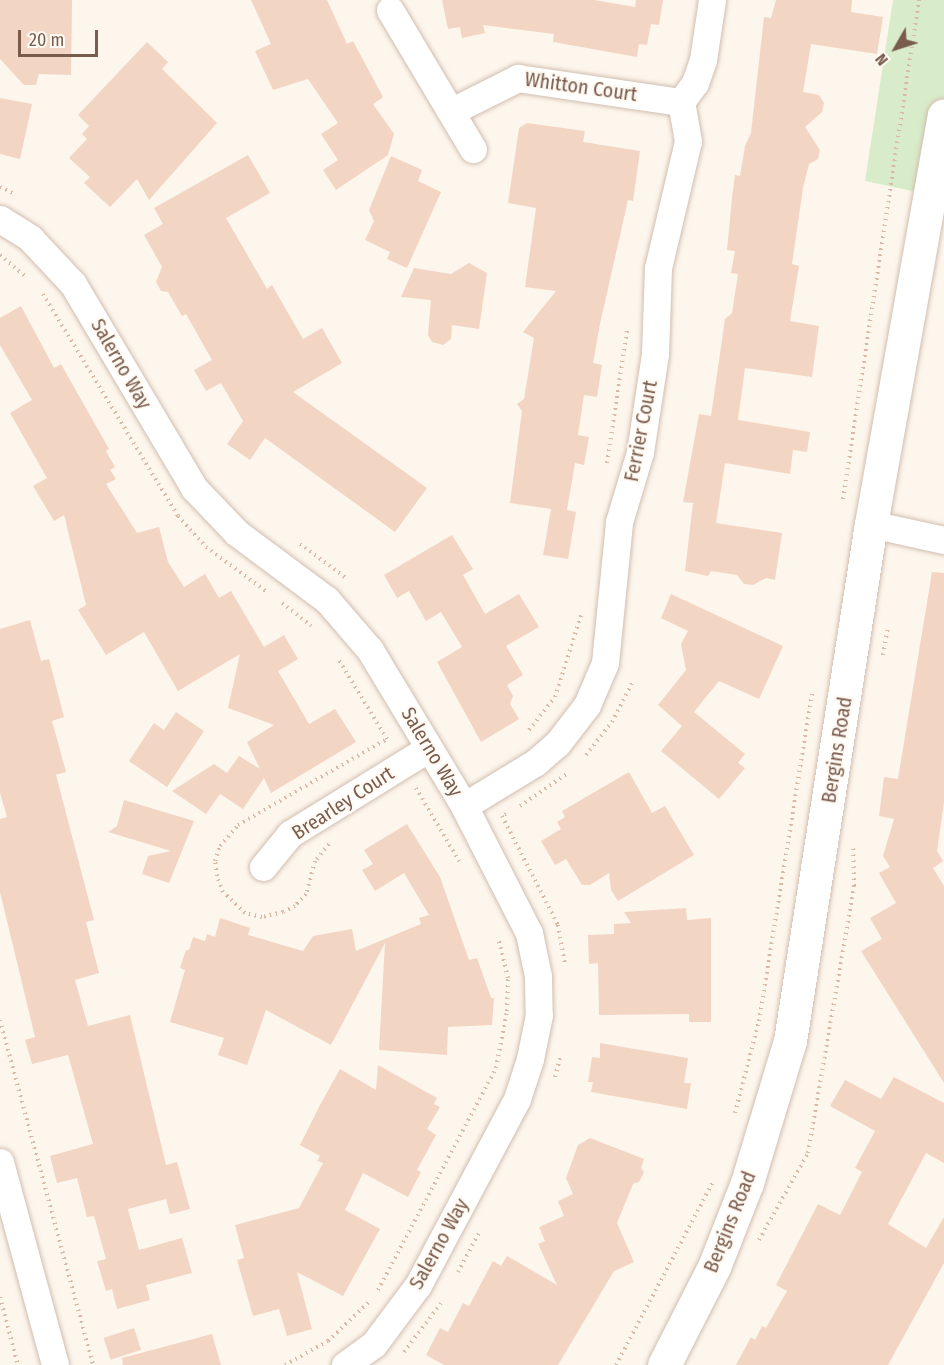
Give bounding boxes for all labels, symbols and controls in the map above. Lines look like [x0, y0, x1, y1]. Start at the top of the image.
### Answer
scale bar [21, 18, 100, 56]
north arrow [866, 18, 926, 78]
text: 20 m [29, 29, 64, 51]
text: N [871, 50, 892, 69]
street label: Whitton Court [523, 67, 639, 107]
street label: Salerno Way [86, 315, 156, 413]
street label: Ferrier Court [619, 378, 663, 484]
street label: Bergins Road [817, 695, 857, 805]
street label: Salerno Way [396, 703, 468, 801]
street label: Brearley Court [288, 761, 398, 845]
street label: Bergins Road [699, 1168, 761, 1276]
street label: Salerno Way [404, 1194, 474, 1294]

